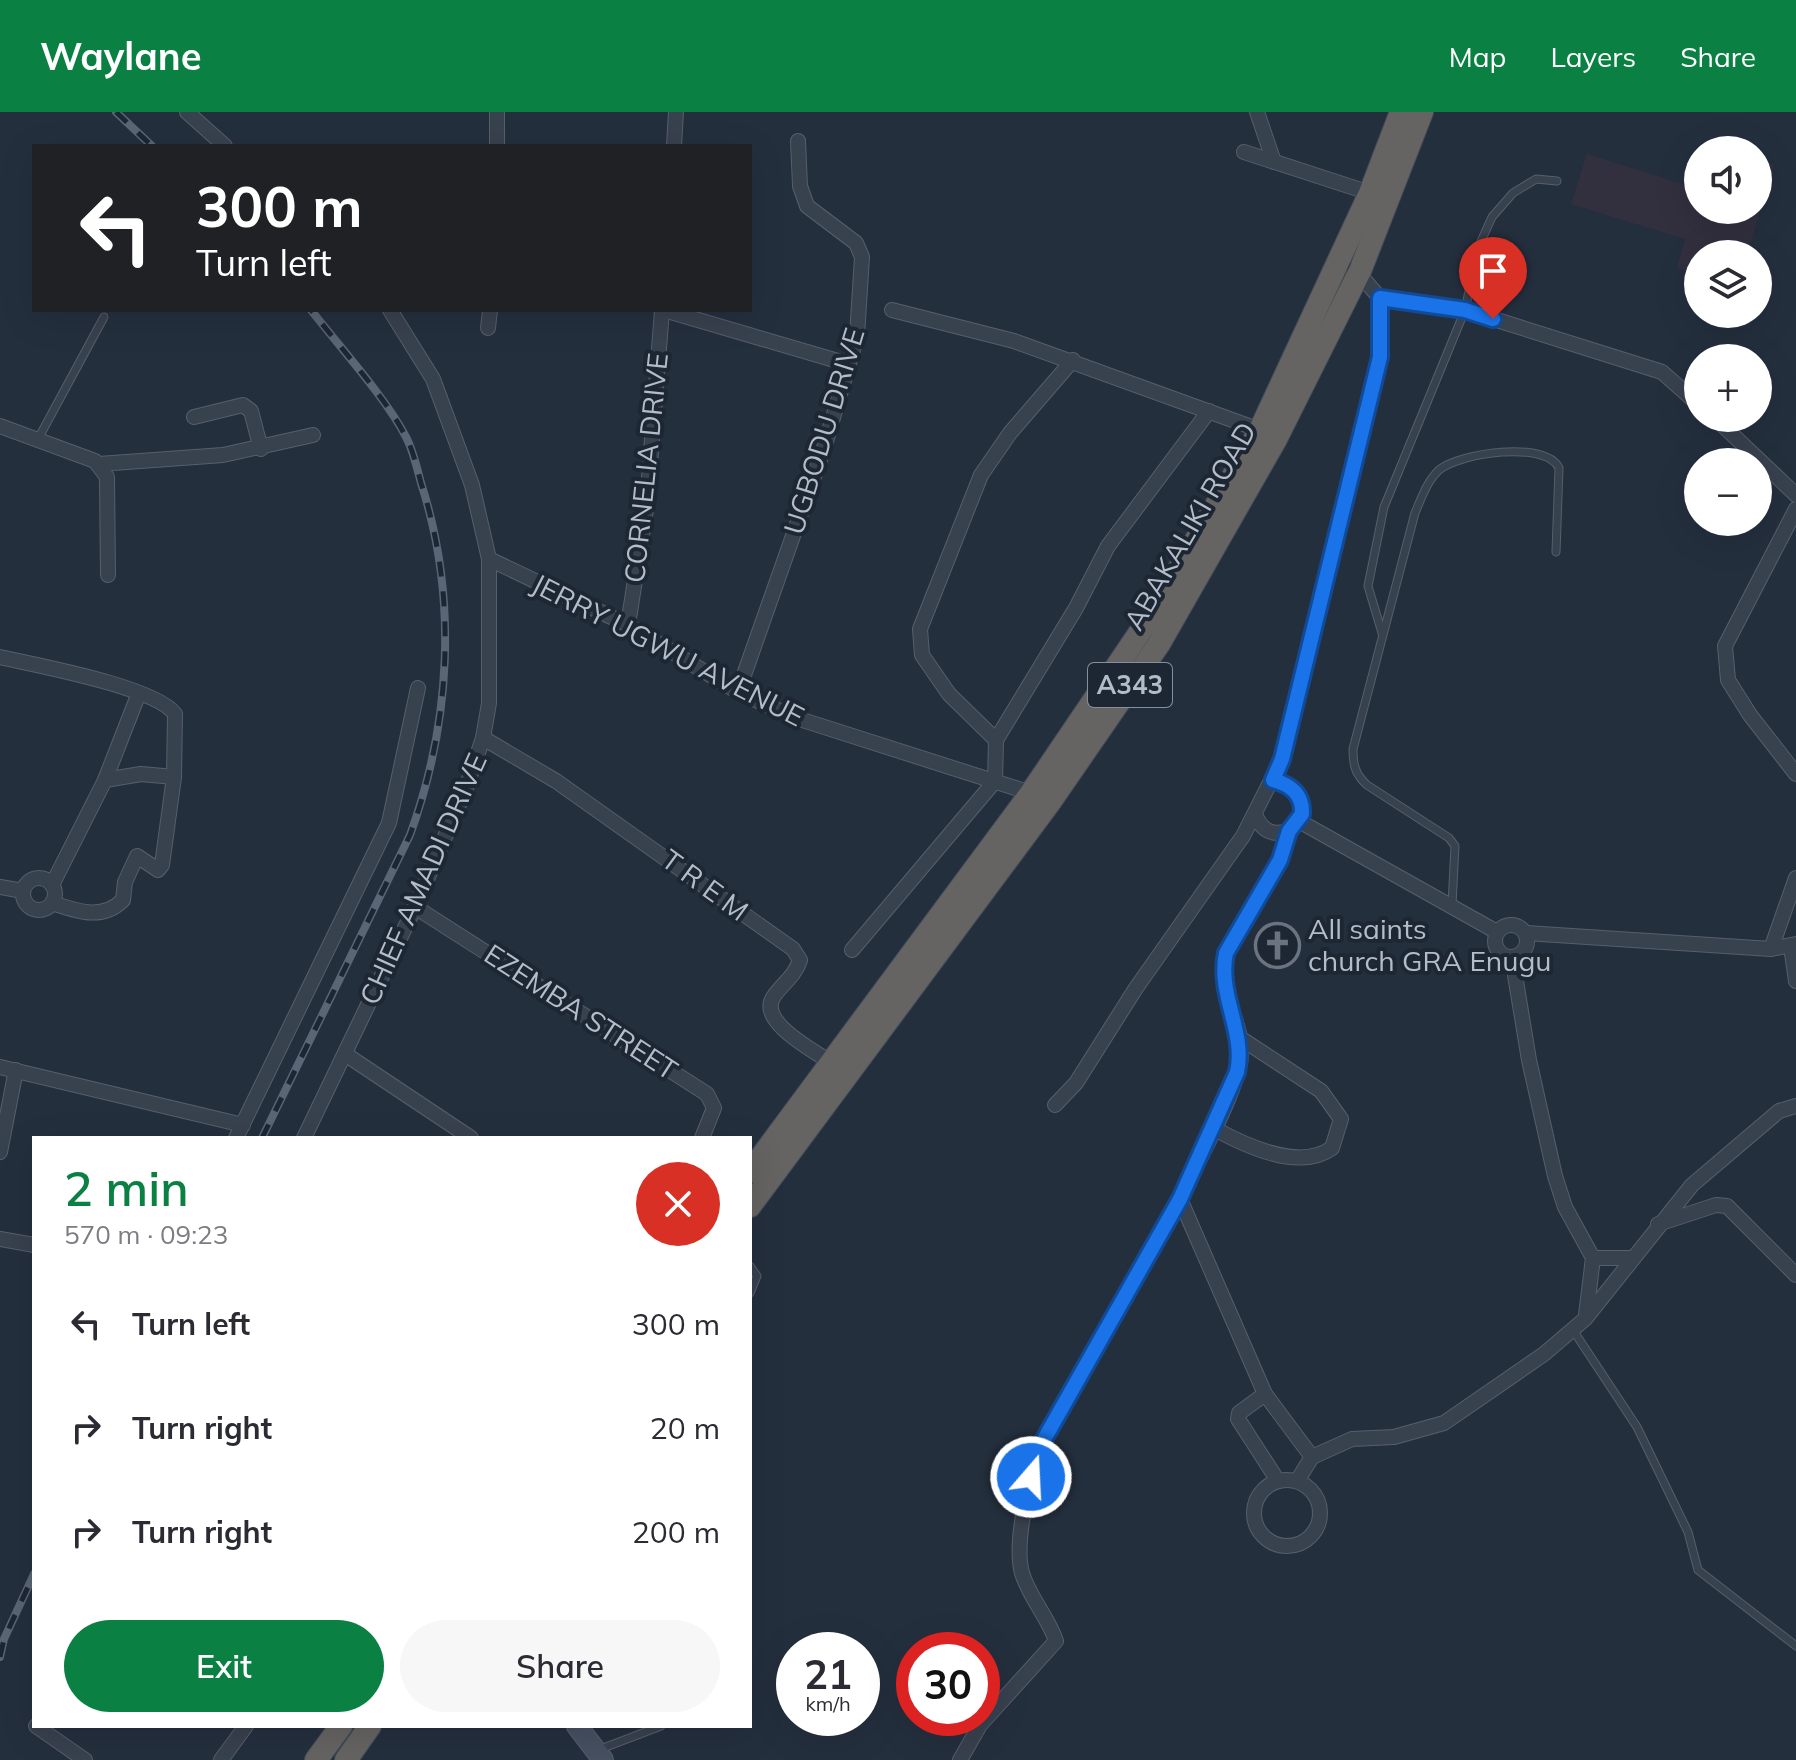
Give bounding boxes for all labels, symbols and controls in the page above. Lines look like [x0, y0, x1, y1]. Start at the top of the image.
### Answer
text: Waylane [40, 32, 202, 80]
text: Map [1449, 39, 1506, 74]
text: Layers [1550, 39, 1636, 74]
text: Share [1680, 39, 1756, 74]
map controls [1684, 136, 1772, 536]
button: sound [1684, 136, 1772, 224]
text: 300 m [196, 171, 363, 241]
icon: left [64, 176, 168, 280]
pin [1459, 237, 1527, 319]
text: Turn left [196, 240, 332, 285]
button: layers [1684, 240, 1772, 328]
icon: arrive [1471, 249, 1515, 293]
street label: UGBODU DRIVE [776, 324, 872, 538]
button: + [1684, 344, 1772, 432]
street label: CORNELIA DRIVE [616, 351, 675, 585]
street label: ABAKALIKI ROAD [1116, 416, 1263, 636]
button: − [1684, 448, 1772, 536]
street label: JERRY UGWU AVENUE [526, 566, 810, 733]
road number: A343 [1088, 663, 1172, 707]
street label: CHIEF AMADI DRIVE [351, 748, 494, 1010]
street label: T R E M [655, 841, 756, 928]
place label: All saints church GRA Enugu [1308, 911, 1551, 978]
church icon: All saints church GRA Enugu [1253, 921, 1301, 969]
street label: EZEMBA STREET [478, 936, 684, 1087]
text: 2 min [64, 1158, 189, 1218]
button: close [636, 1162, 720, 1246]
text: 570 m · 09:23 [64, 1218, 228, 1251]
icon: left [64, 1302, 108, 1346]
text: Turn left [132, 1305, 250, 1343]
text: 300 m [632, 1305, 720, 1343]
icon: right [64, 1406, 108, 1450]
text: Turn right [132, 1409, 272, 1447]
text: 20 m [650, 1409, 720, 1447]
position arrow [989, 1435, 1073, 1519]
icon: right [64, 1510, 108, 1554]
text: Turn right [132, 1513, 272, 1551]
text: 200 m [632, 1513, 720, 1551]
button: Exit [64, 1620, 384, 1712]
button: Share [400, 1620, 720, 1712]
speed limit sign: 30 [896, 1632, 1000, 1736]
text: 21 [804, 1649, 852, 1699]
text: km/h [805, 1691, 851, 1716]

